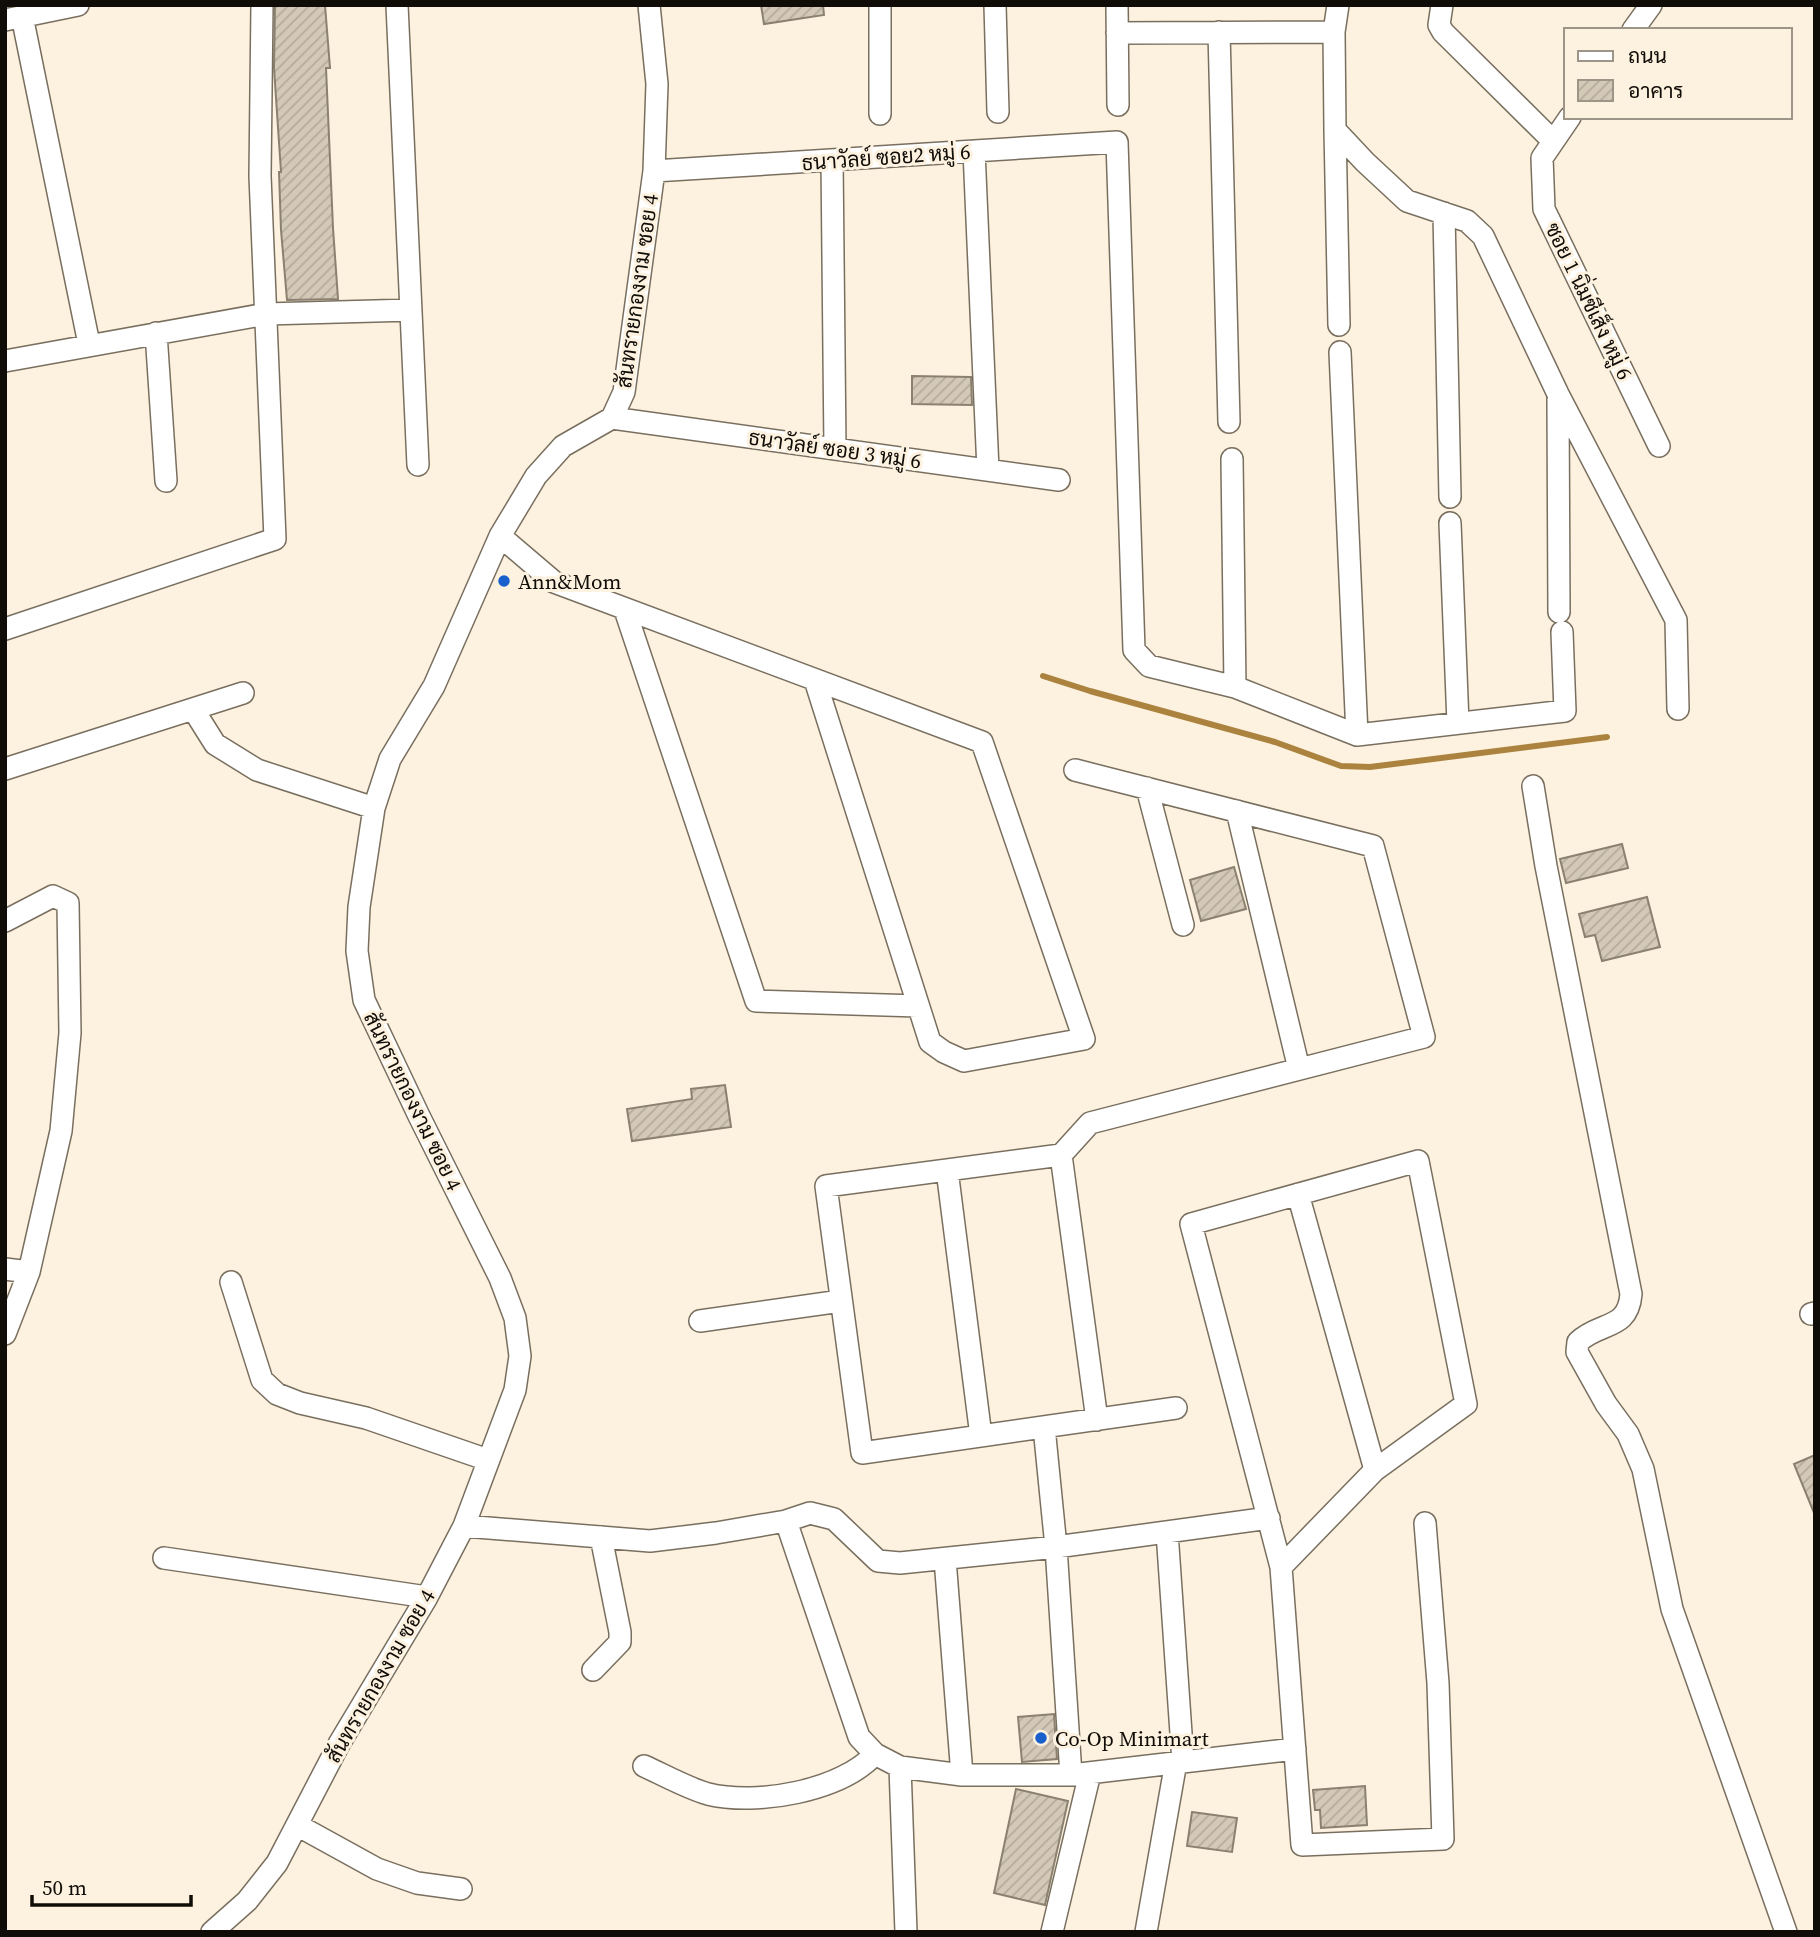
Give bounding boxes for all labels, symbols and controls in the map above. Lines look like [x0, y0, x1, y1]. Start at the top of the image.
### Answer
legend [1564, 28, 1792, 119]
text: ถนน [1628, 41, 1667, 70]
text: อาคาร [1628, 76, 1684, 105]
street label: ธนาวัลย์ ซอย2 หมู่ 6 [801, 137, 971, 178]
street label: สันทรายกองงาม ซอย 4 [609, 192, 665, 390]
street label: ซอย 1 นิ่มซีเส็ง หมู่ 6 [1537, 216, 1643, 385]
street label: ธนาวัลย์ ซอย 3 หมู่ 6 [747, 423, 923, 476]
place label: Ann&Mom [518, 567, 622, 596]
marker: Ann&Mom [496, 573, 512, 589]
street label: สันทรายกองงาม ซอย 4 [357, 1007, 469, 1196]
street label: สันทรายกองงาม ซอย 4 [318, 1584, 442, 1768]
place label: Co-Op Minimart [1055, 1724, 1209, 1753]
marker: Co-Op Minimart [1033, 1730, 1049, 1746]
scale bar [32, 1864, 191, 1908]
text: 50 m [42, 1873, 87, 1902]

